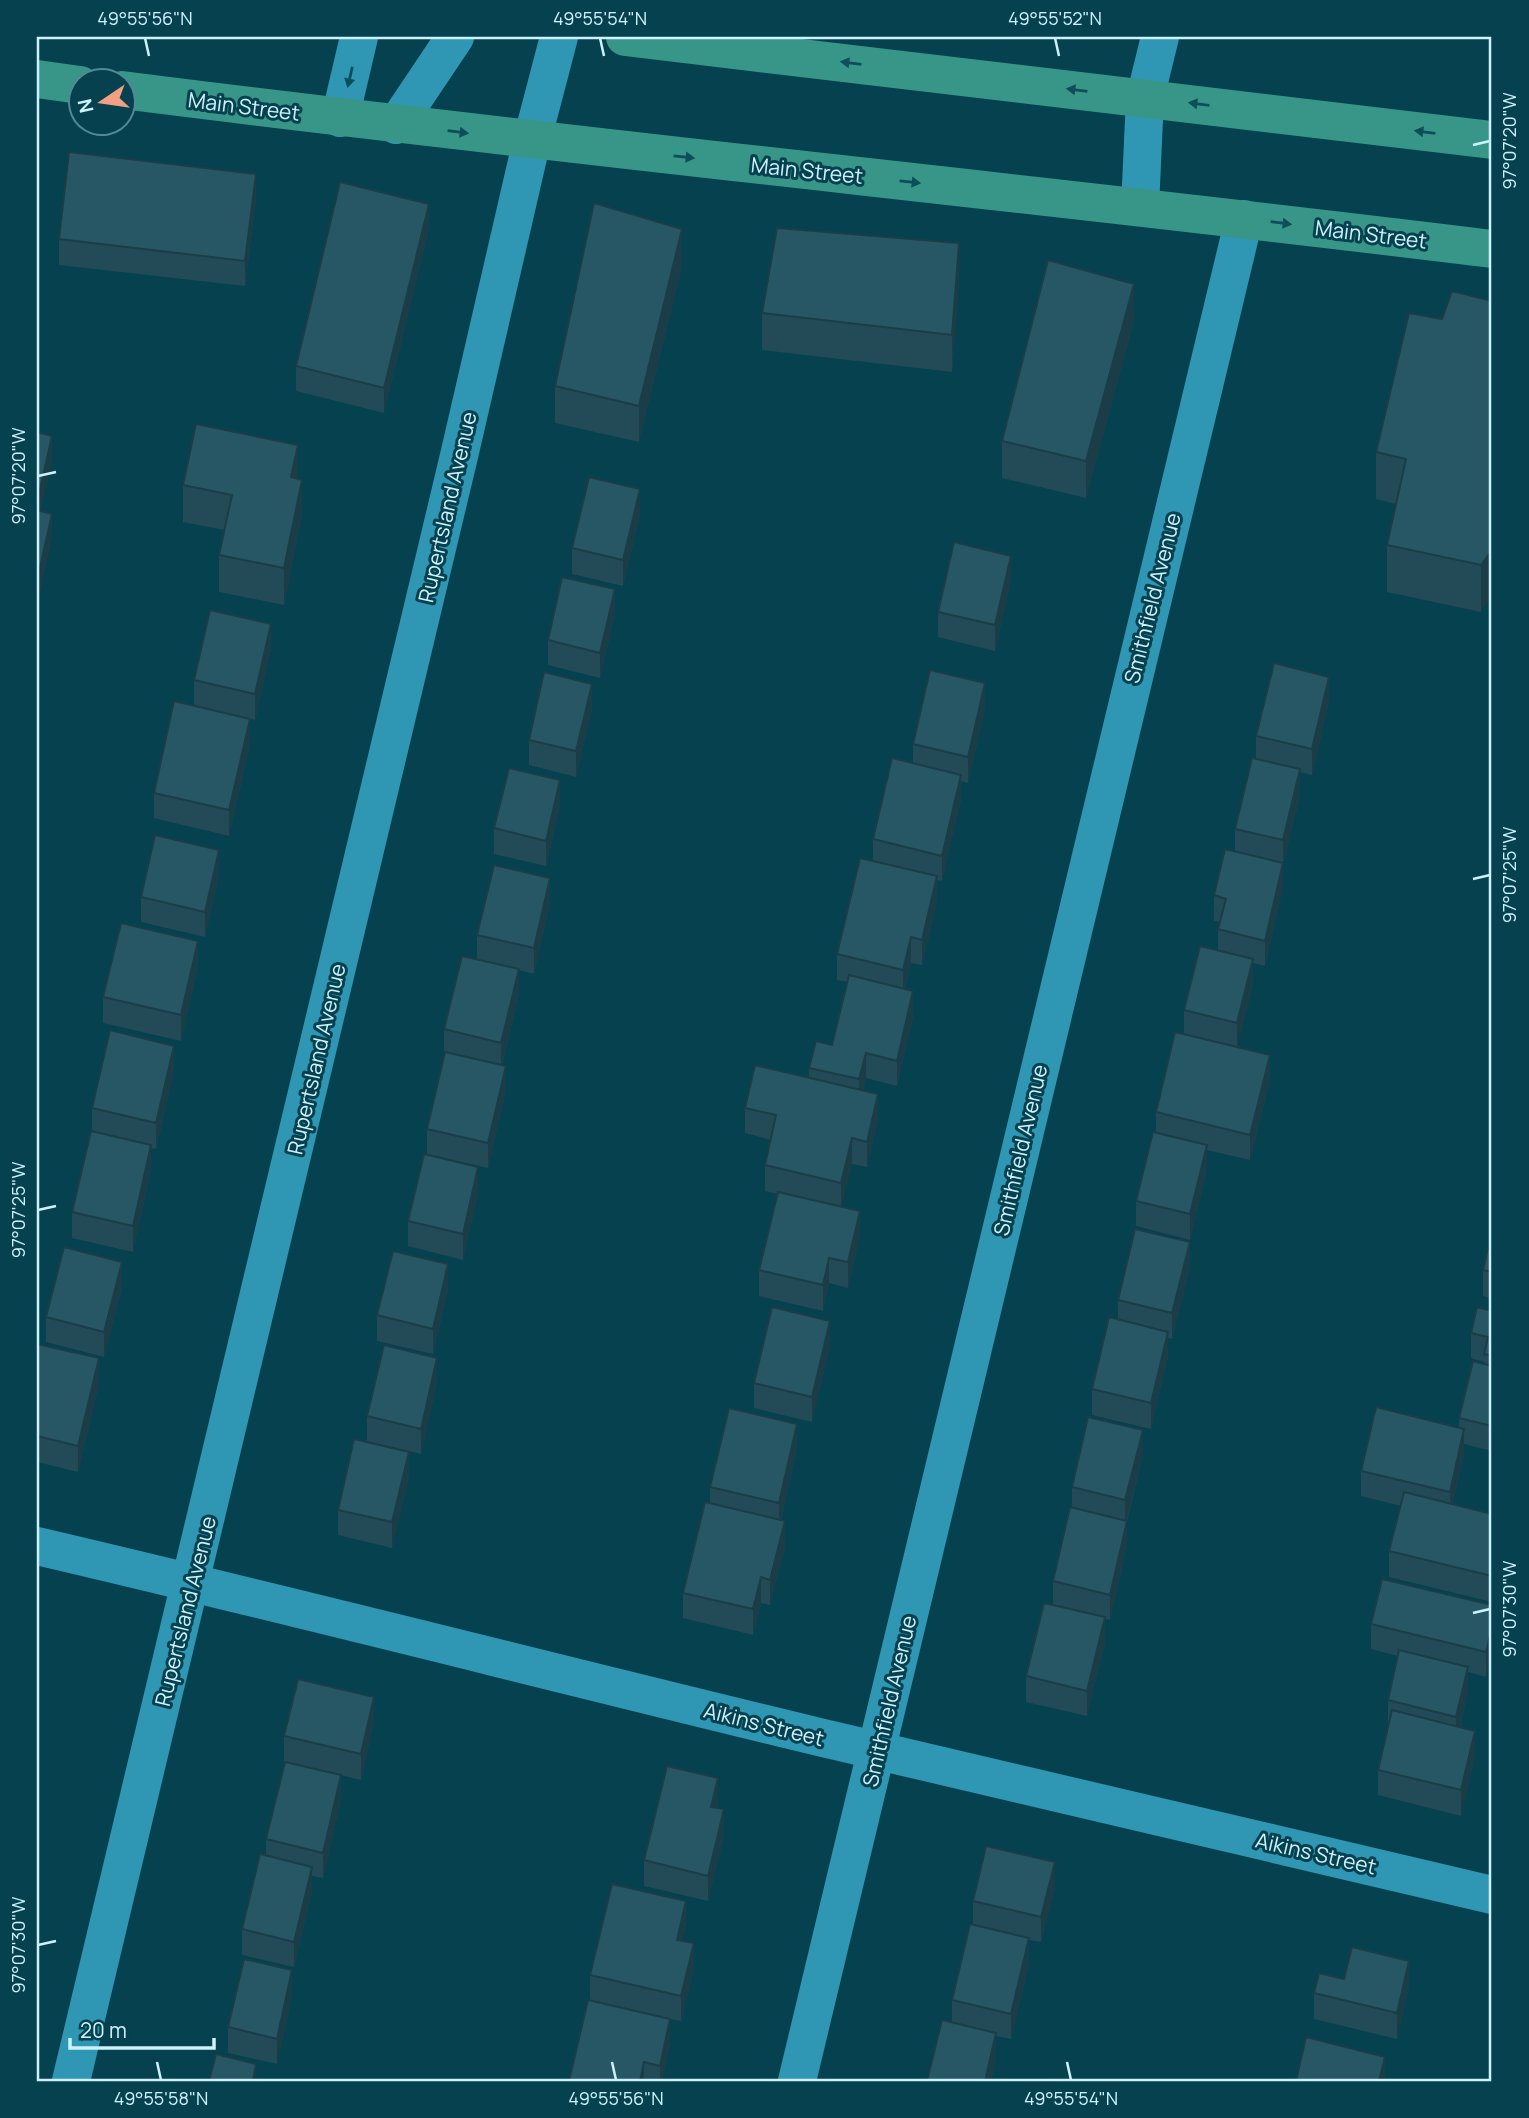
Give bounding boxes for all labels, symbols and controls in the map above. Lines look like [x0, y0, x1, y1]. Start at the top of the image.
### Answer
text: 49°55'56"N [97, 6, 193, 30]
text: 49°55'54"N [553, 6, 647, 30]
text: 49°55'52"N [1008, 6, 1102, 30]
one-way arrow [840, 57, 862, 68]
north arrow [66, 66, 136, 136]
one-way arrow [344, 66, 355, 88]
one-way arrow [1066, 84, 1088, 95]
street label: Main Street [186, 85, 302, 127]
text: 97°07'20"W [1497, 92, 1521, 190]
text: N [71, 96, 100, 115]
one-way arrow [1188, 99, 1210, 110]
one-way arrow [447, 126, 469, 137]
one-way arrow [1413, 126, 1435, 137]
street label: Main Street [750, 150, 864, 190]
one-way arrow [673, 152, 695, 163]
one-way arrow [899, 176, 921, 187]
street label: Main Street [1313, 213, 1429, 255]
one-way arrow [1270, 218, 1292, 229]
street label: Rupertsland Avenue [411, 409, 483, 605]
text: 97°07'20"W [6, 427, 30, 525]
street label: Smithfield Avenue [1117, 510, 1187, 686]
text: 97°07'25"W [1497, 827, 1521, 923]
street label: Rupertsland Avenue [280, 961, 352, 1157]
street label: Smithfield Avenue [987, 1062, 1053, 1238]
text: 97°07'25"W [6, 1162, 30, 1258]
street label: Rupertsland Avenue [148, 1513, 222, 1709]
text: 97°07'30"W [1497, 1560, 1521, 1657]
street label: Smithfield Avenue [856, 1613, 922, 1789]
street label: Aikins Street [701, 1696, 827, 1752]
street label: Aikins Street [1253, 1826, 1379, 1880]
text: 97°07'30"W [6, 1896, 30, 1993]
scale bar [70, 2006, 214, 2050]
text: 20 m [80, 2016, 127, 2044]
text: 49°55'58"N [114, 2086, 208, 2110]
text: 49°55'56"N [568, 2086, 664, 2110]
text: 49°55'54"N [1024, 2086, 1118, 2110]

